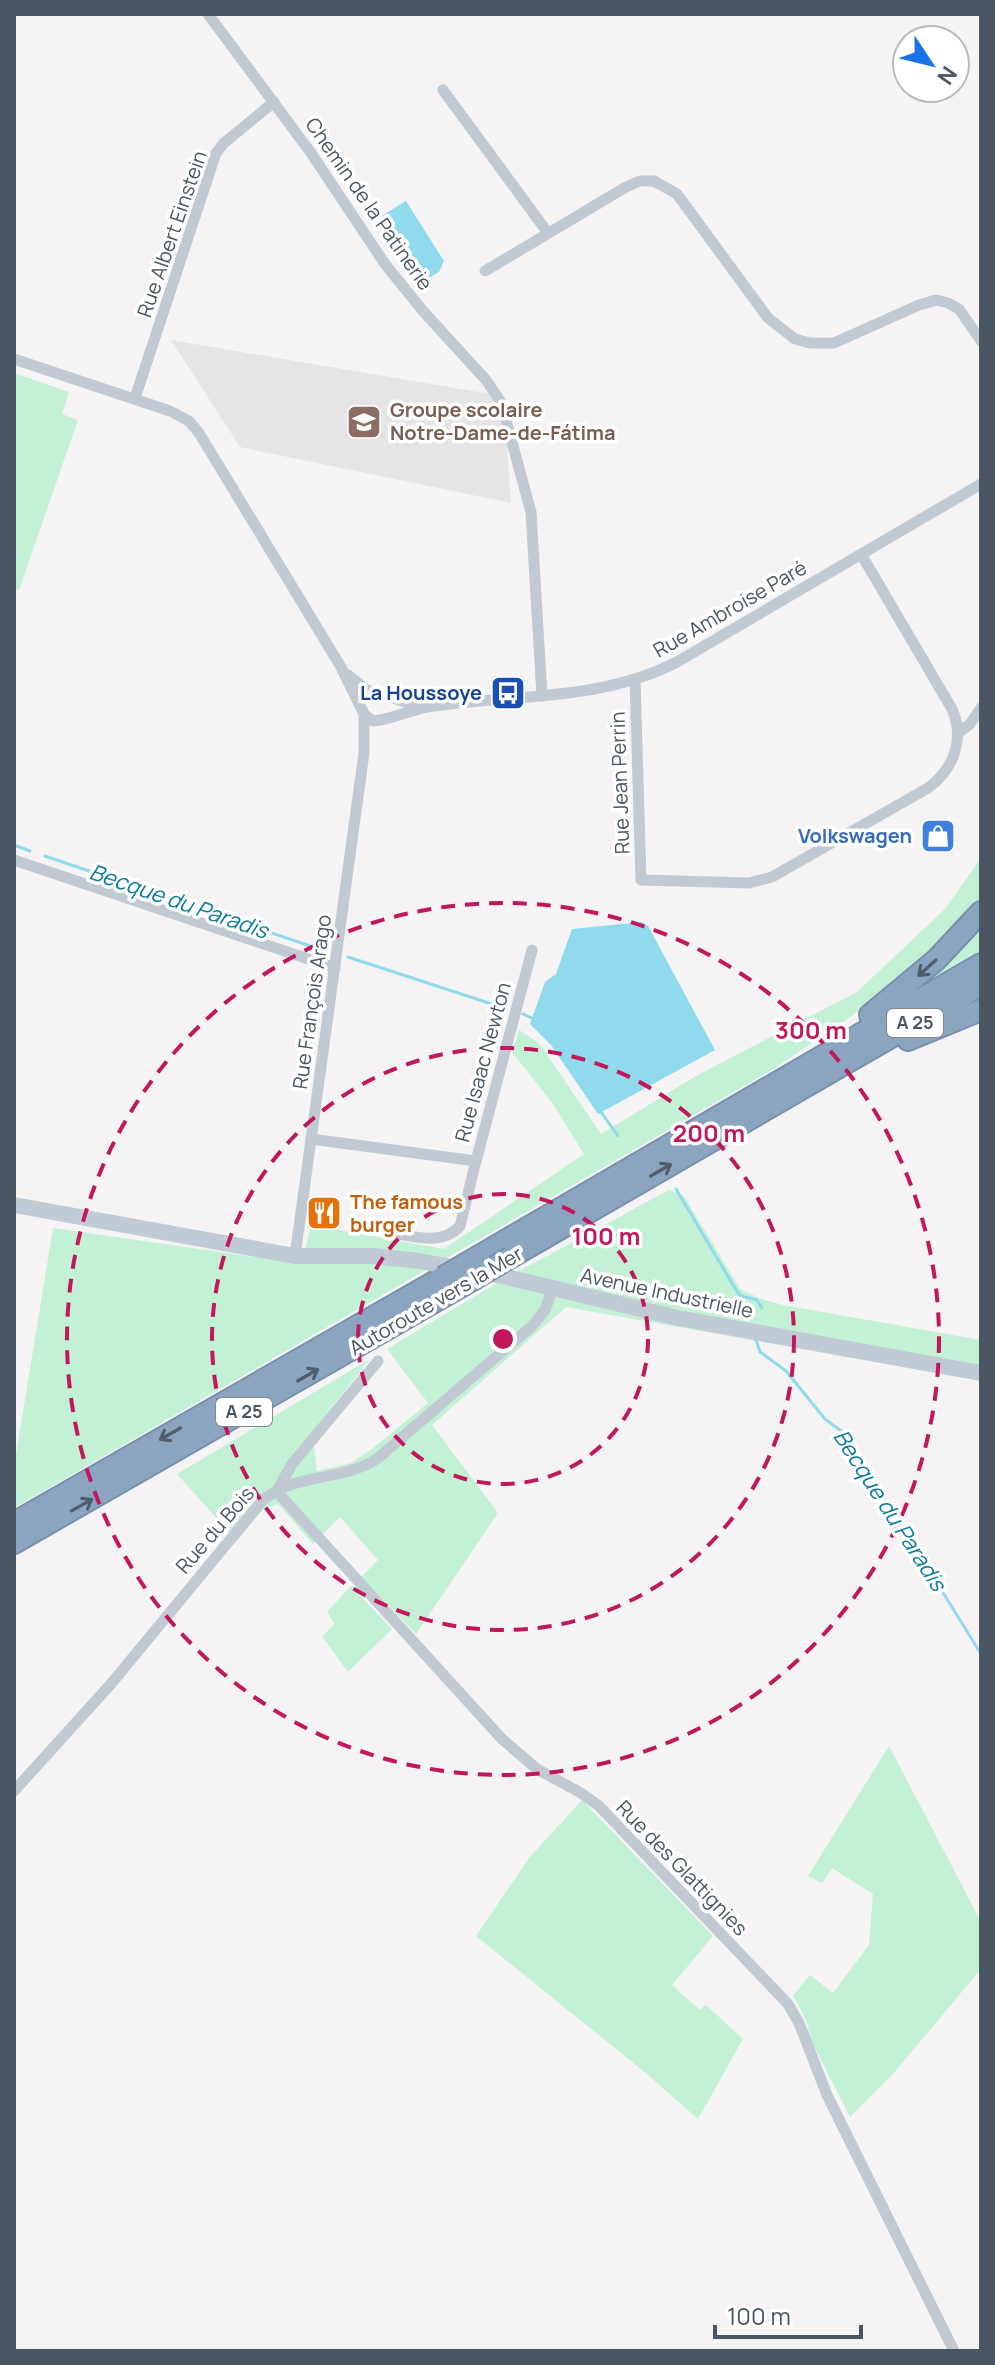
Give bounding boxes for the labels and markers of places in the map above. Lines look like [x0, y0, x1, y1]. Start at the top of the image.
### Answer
place label: Groupe scolaire Notre-Dame-de-Fátima [390, 396, 616, 446]
school or university icon: Groupe scolaire Notre-Dame-de-Fátima [345, 403, 383, 441]
bus stop icon: La Houssoye [489, 674, 527, 712]
place label: La Houssoye [360, 679, 482, 706]
shop icon: Volkswagen [919, 817, 957, 855]
place label: Volkswagen [798, 822, 912, 849]
place label: The famous burger [350, 1188, 463, 1238]
restaurant icon: The famous burger [305, 1194, 343, 1232]
centre of rings [489, 1325, 517, 1353]

